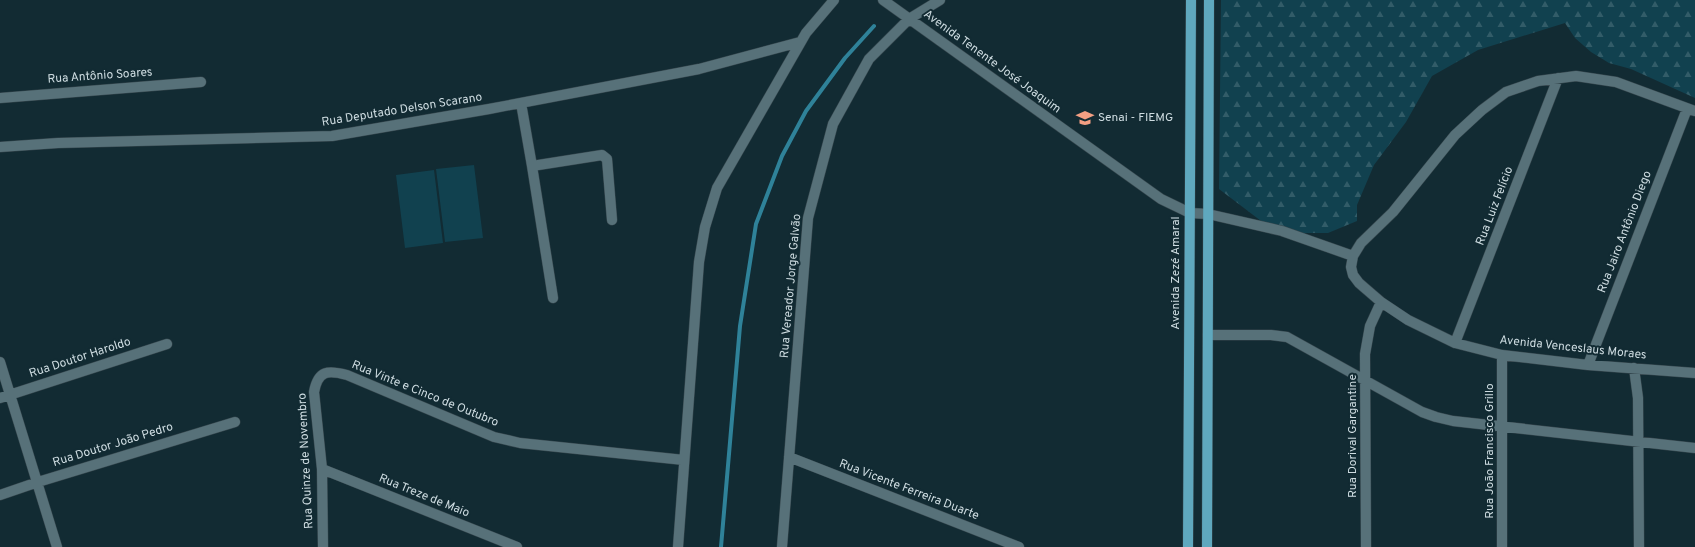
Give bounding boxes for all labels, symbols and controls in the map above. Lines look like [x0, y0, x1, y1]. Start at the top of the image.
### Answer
street label: Avenida Tenente José Joaquim [920, 7, 1064, 117]
street label: Rua Antônio Soares [47, 64, 153, 88]
street label: Rua Deputado Delson Scarano [321, 89, 484, 131]
school or university icon: Senai - FIEMG [1075, 108, 1095, 128]
place label: Senai - FIEMG [1098, 110, 1173, 126]
street label: Rua Luiz Felício [1473, 164, 1518, 248]
street label: Rua Jairo Antônio Diego [1594, 168, 1656, 295]
street label: Rua Vereador Jorge Galvão [777, 213, 805, 359]
street label: Avenida Zezé Amaral [1168, 216, 1184, 330]
street label: Avenida Venceslaus Moraes [1499, 332, 1647, 364]
street label: Rua Doutor Haroldo [27, 334, 133, 382]
street label: Rua Vinte e Cinco de Outubro [349, 357, 501, 431]
street label: Rua Dorival Gargantine [1345, 374, 1361, 498]
street label: Rua João Francisco Grillo [1482, 383, 1498, 519]
street label: Rua Quinze de Novembro [294, 392, 318, 529]
street label: Rua Doutor João Pedro [51, 419, 175, 471]
street label: Rua Vicente Ferreira Duarte [837, 456, 981, 524]
street label: Rua Treze de Maio [376, 471, 472, 522]

